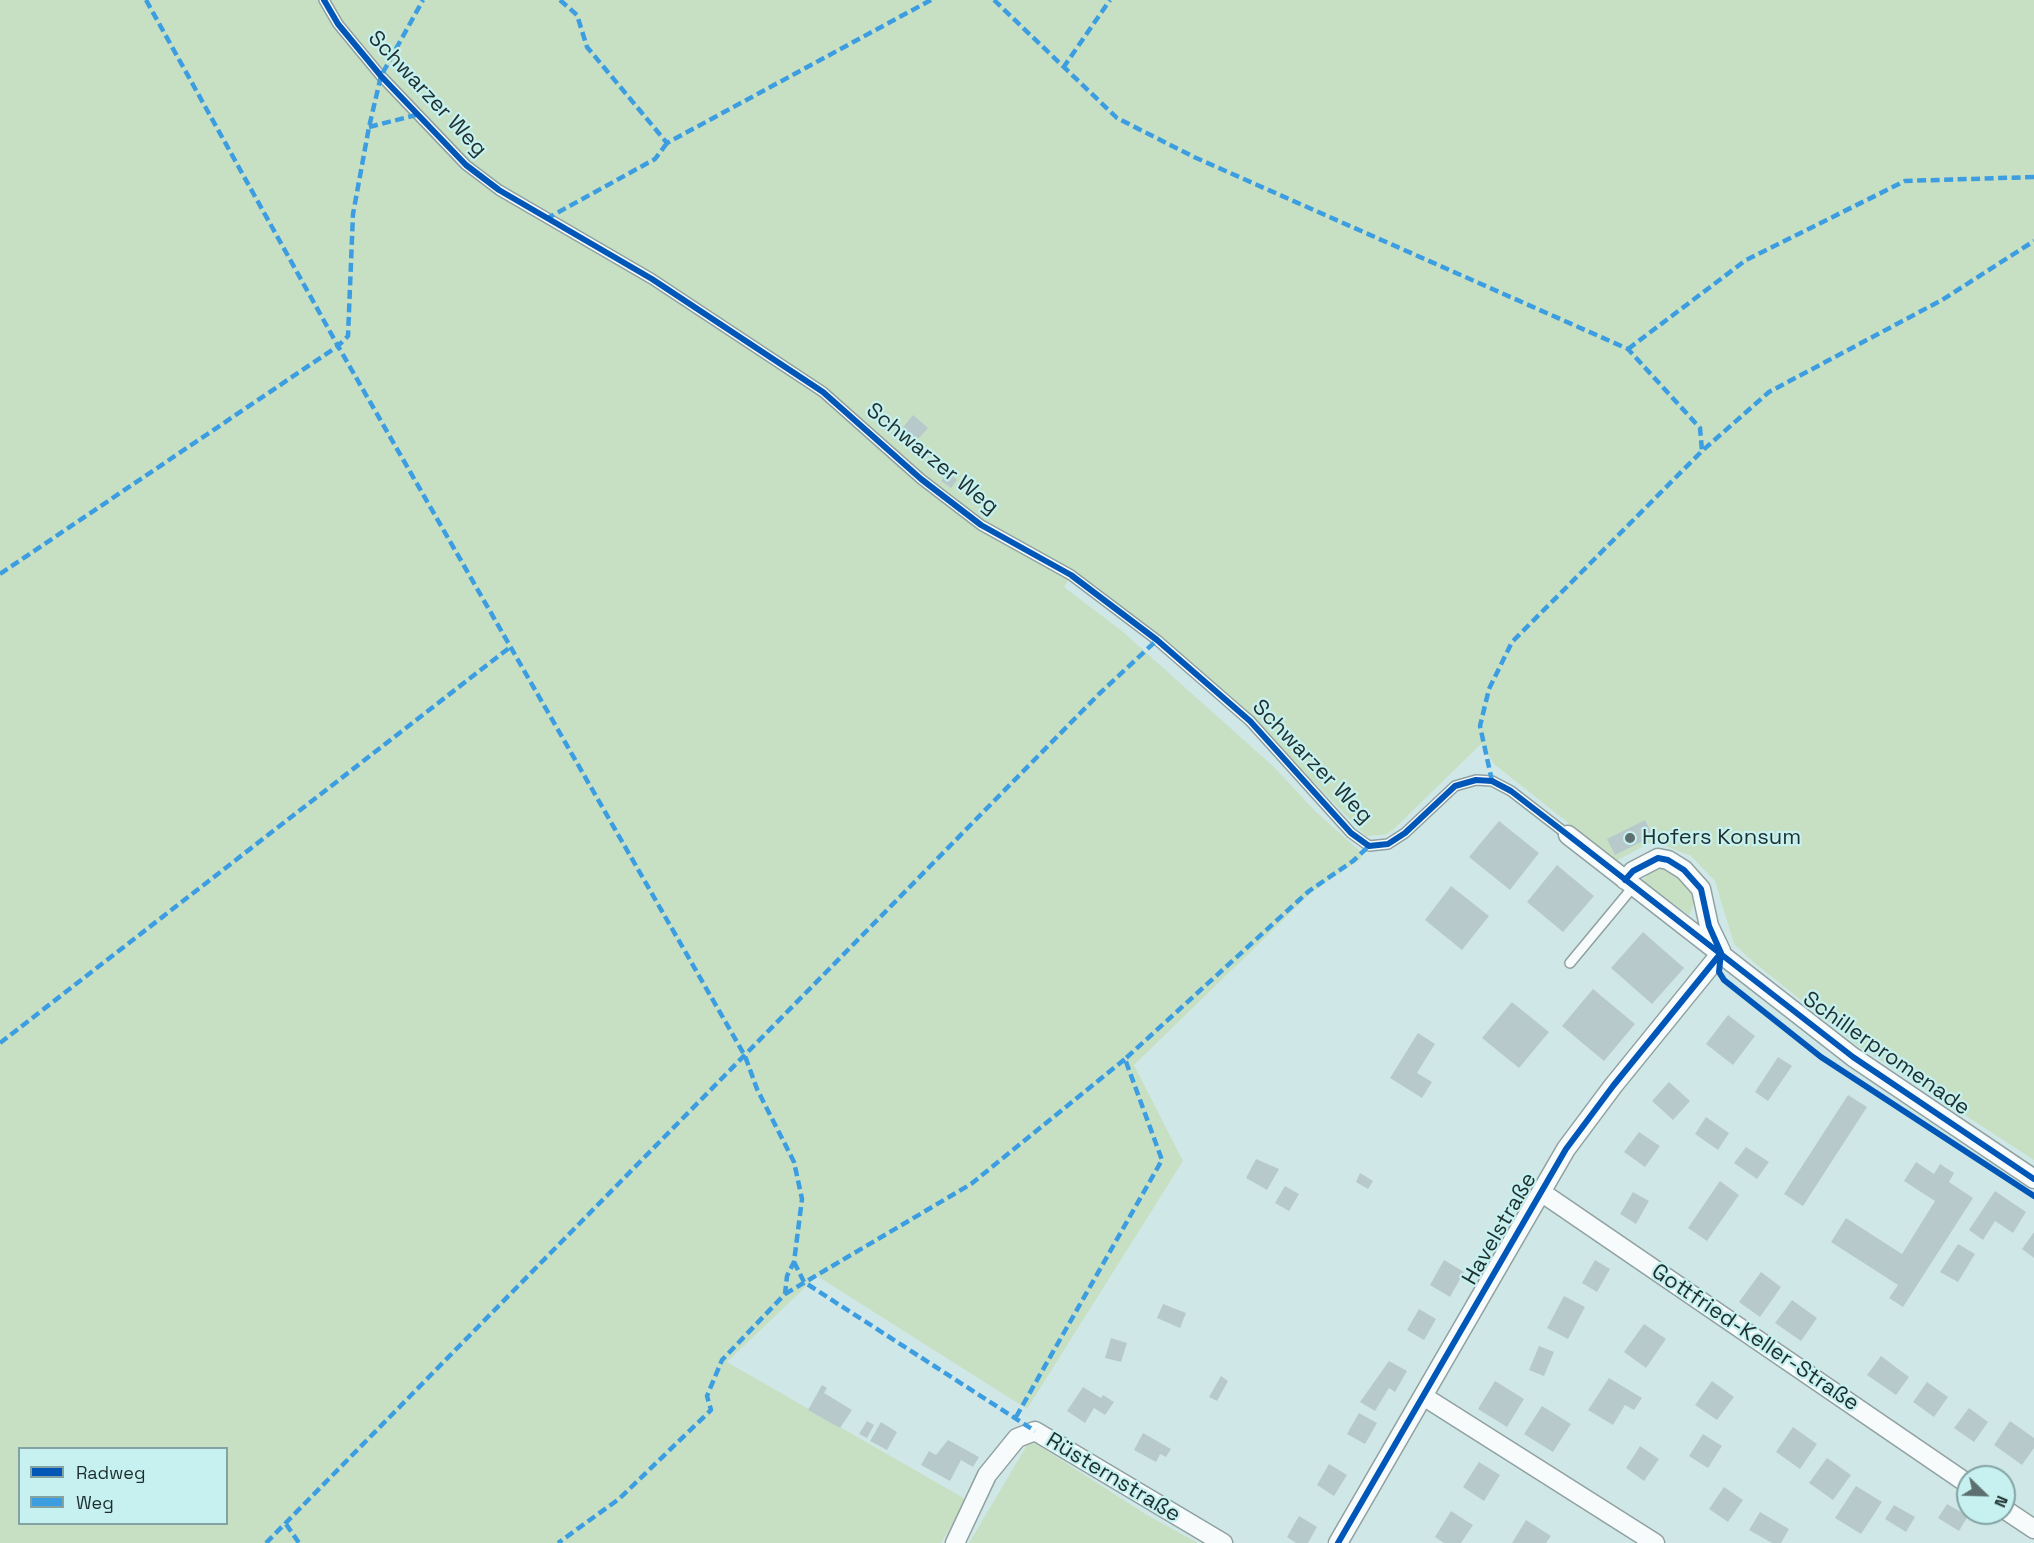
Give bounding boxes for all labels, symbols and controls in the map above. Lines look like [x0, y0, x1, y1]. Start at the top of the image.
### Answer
street label: Schwarzer Weg [362, 26, 492, 162]
street label: Schwarzer Weg [861, 398, 1003, 520]
street label: Schwarzer Weg [1246, 694, 1378, 830]
place label: Hofers Konsum [1642, 825, 1801, 851]
marker: Hofers Konsum [1623, 831, 1637, 845]
street label: Schillerpromenade [1797, 986, 1975, 1122]
street label: Havelstraße [1457, 1168, 1543, 1290]
street label: Gottfried-Keller-Straße [1646, 1259, 1864, 1417]
street label: Rüsternstraße [1041, 1428, 1185, 1528]
legend [18, 1447, 228, 1525]
text: Radweg [76, 1461, 146, 1484]
north arrow [1956, 1465, 2016, 1525]
text: Weg [76, 1491, 114, 1514]
text: N [1989, 1492, 2013, 1510]

